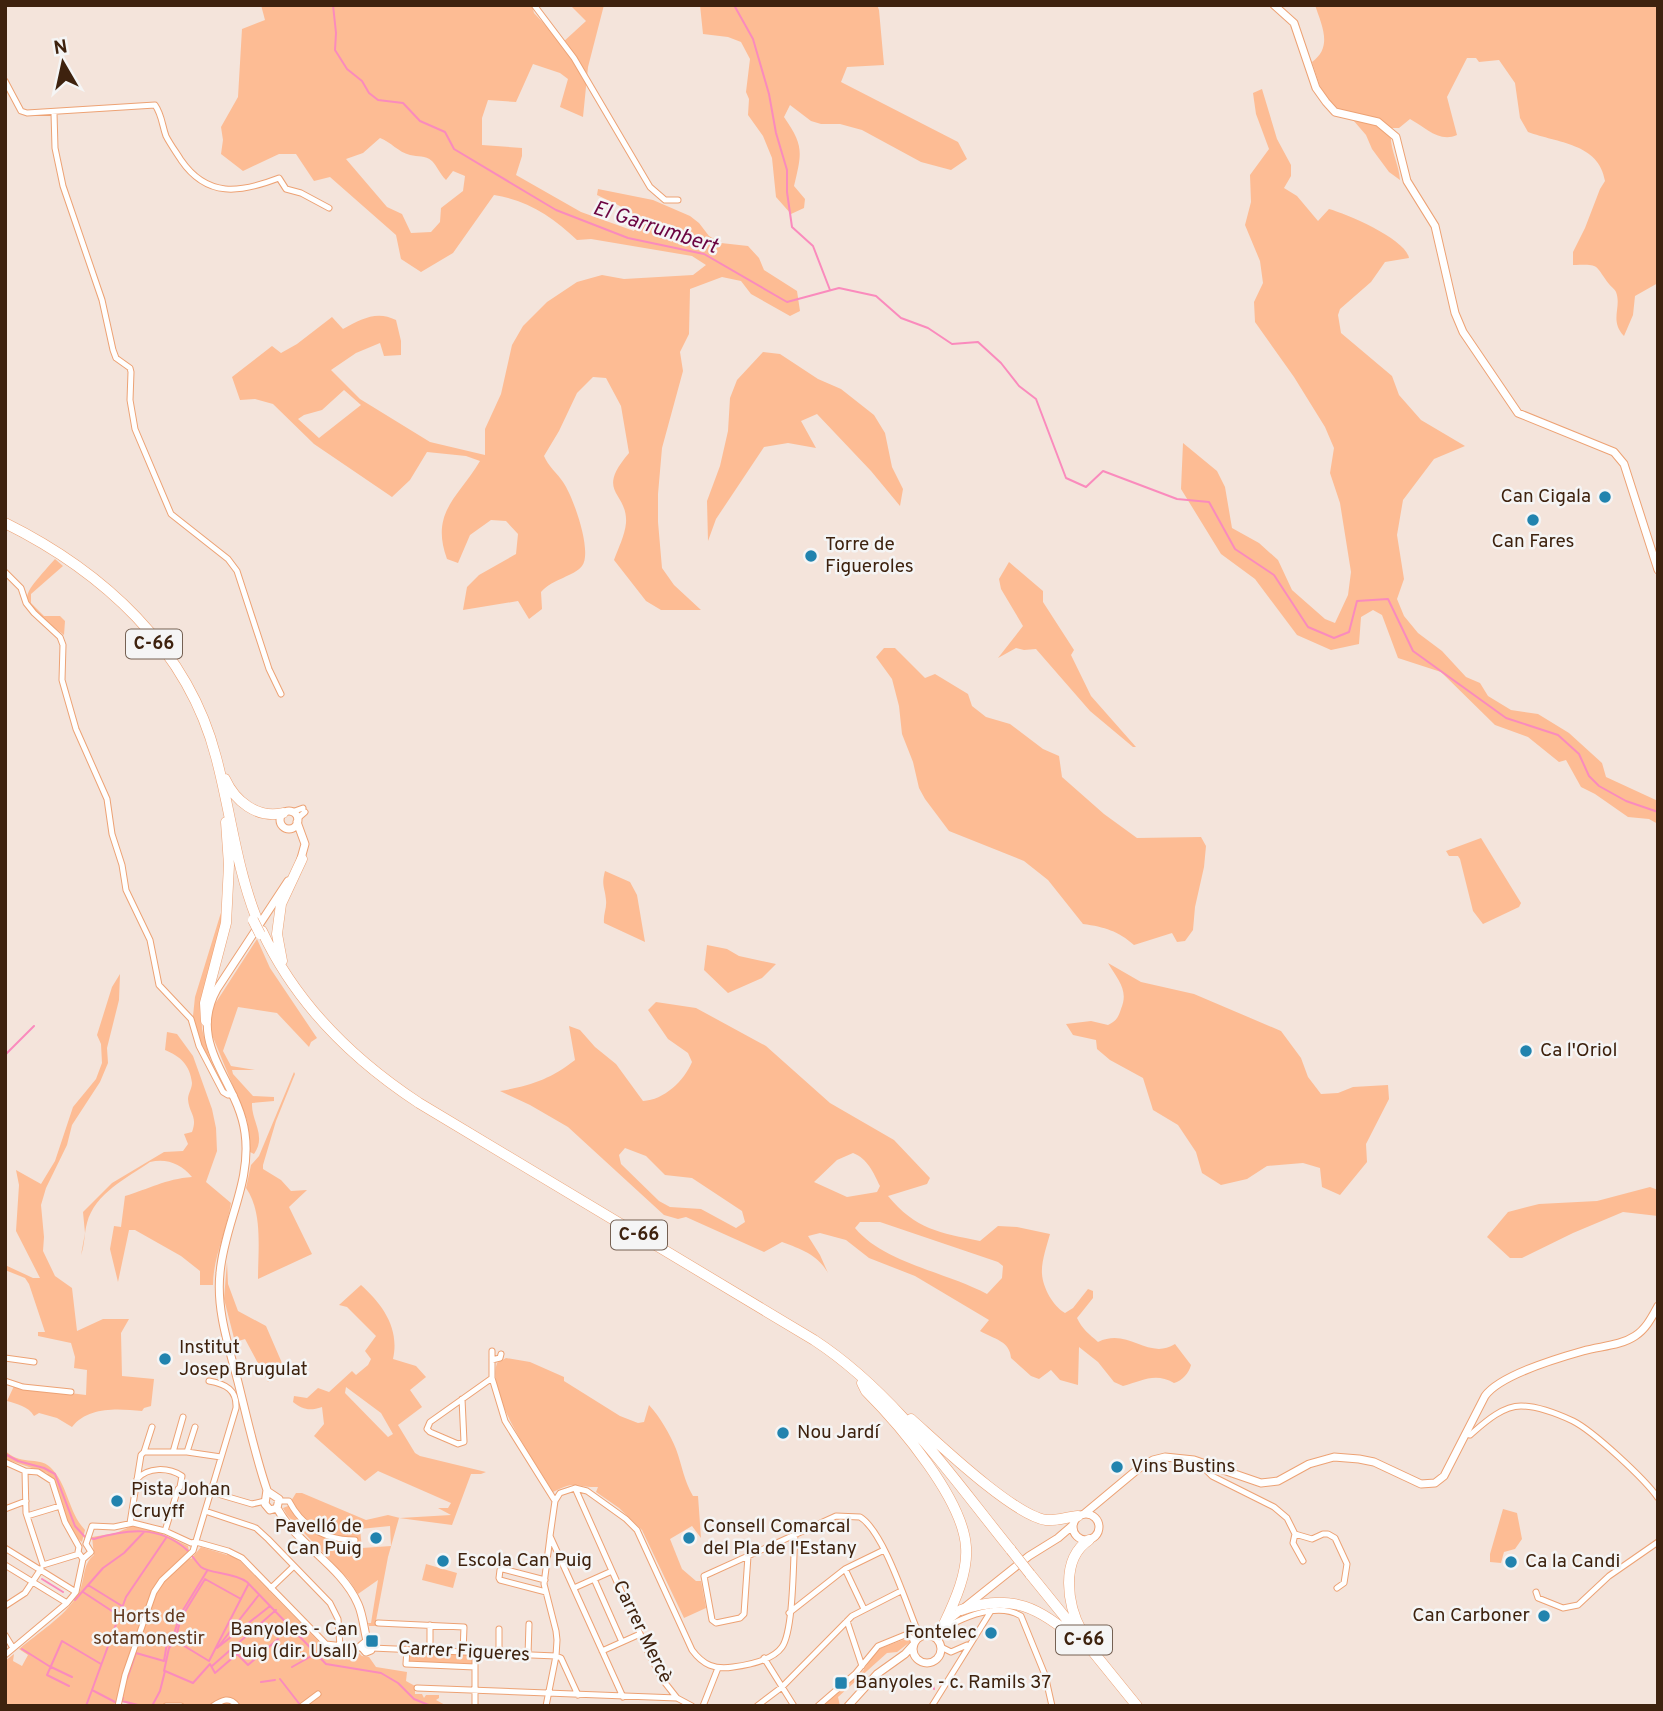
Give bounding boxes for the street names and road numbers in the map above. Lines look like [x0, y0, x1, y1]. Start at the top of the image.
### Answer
road number: C-66 [126, 630, 182, 658]
road number: C-66 [611, 1220, 667, 1250]
street label: Carrer Mercè [607, 1577, 677, 1687]
road number: C-66 [1056, 1625, 1112, 1654]
street label: Carrer Figueres [397, 1637, 531, 1667]

